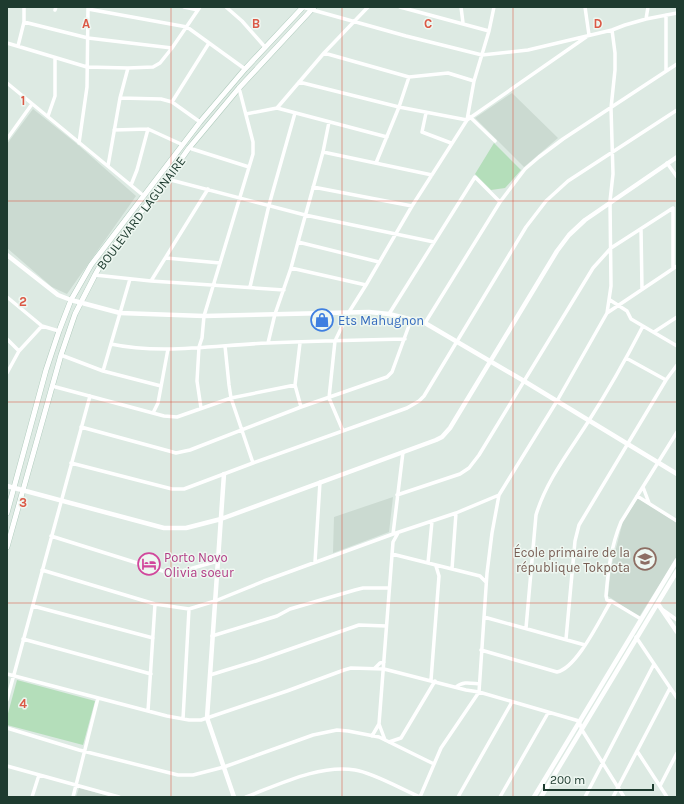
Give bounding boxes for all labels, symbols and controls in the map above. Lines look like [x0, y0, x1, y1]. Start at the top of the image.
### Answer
text: A [82, 16, 90, 31]
text: B [252, 16, 260, 31]
text: C [424, 16, 432, 31]
text: D [594, 16, 603, 31]
text: 1 [21, 93, 25, 108]
street label: BOULEVARD LAGUNAIRE [93, 153, 189, 273]
text: 2 [19, 294, 27, 309]
shop icon: Ets Mahugnon [309, 307, 335, 333]
place label: Ets Mahugnon [338, 313, 424, 328]
text: 3 [19, 495, 27, 510]
place label: École primaire de la république Tokpota [513, 543, 630, 576]
school or university icon: École primaire de la république Tokpota [632, 546, 658, 572]
place label: Porto Novo Olivia soeur [164, 550, 234, 580]
hotel icon: Porto Novo Olivia soeur [136, 551, 162, 577]
text: 4 [19, 696, 27, 711]
scale bar [544, 766, 653, 792]
text: 200 m [550, 773, 585, 787]

